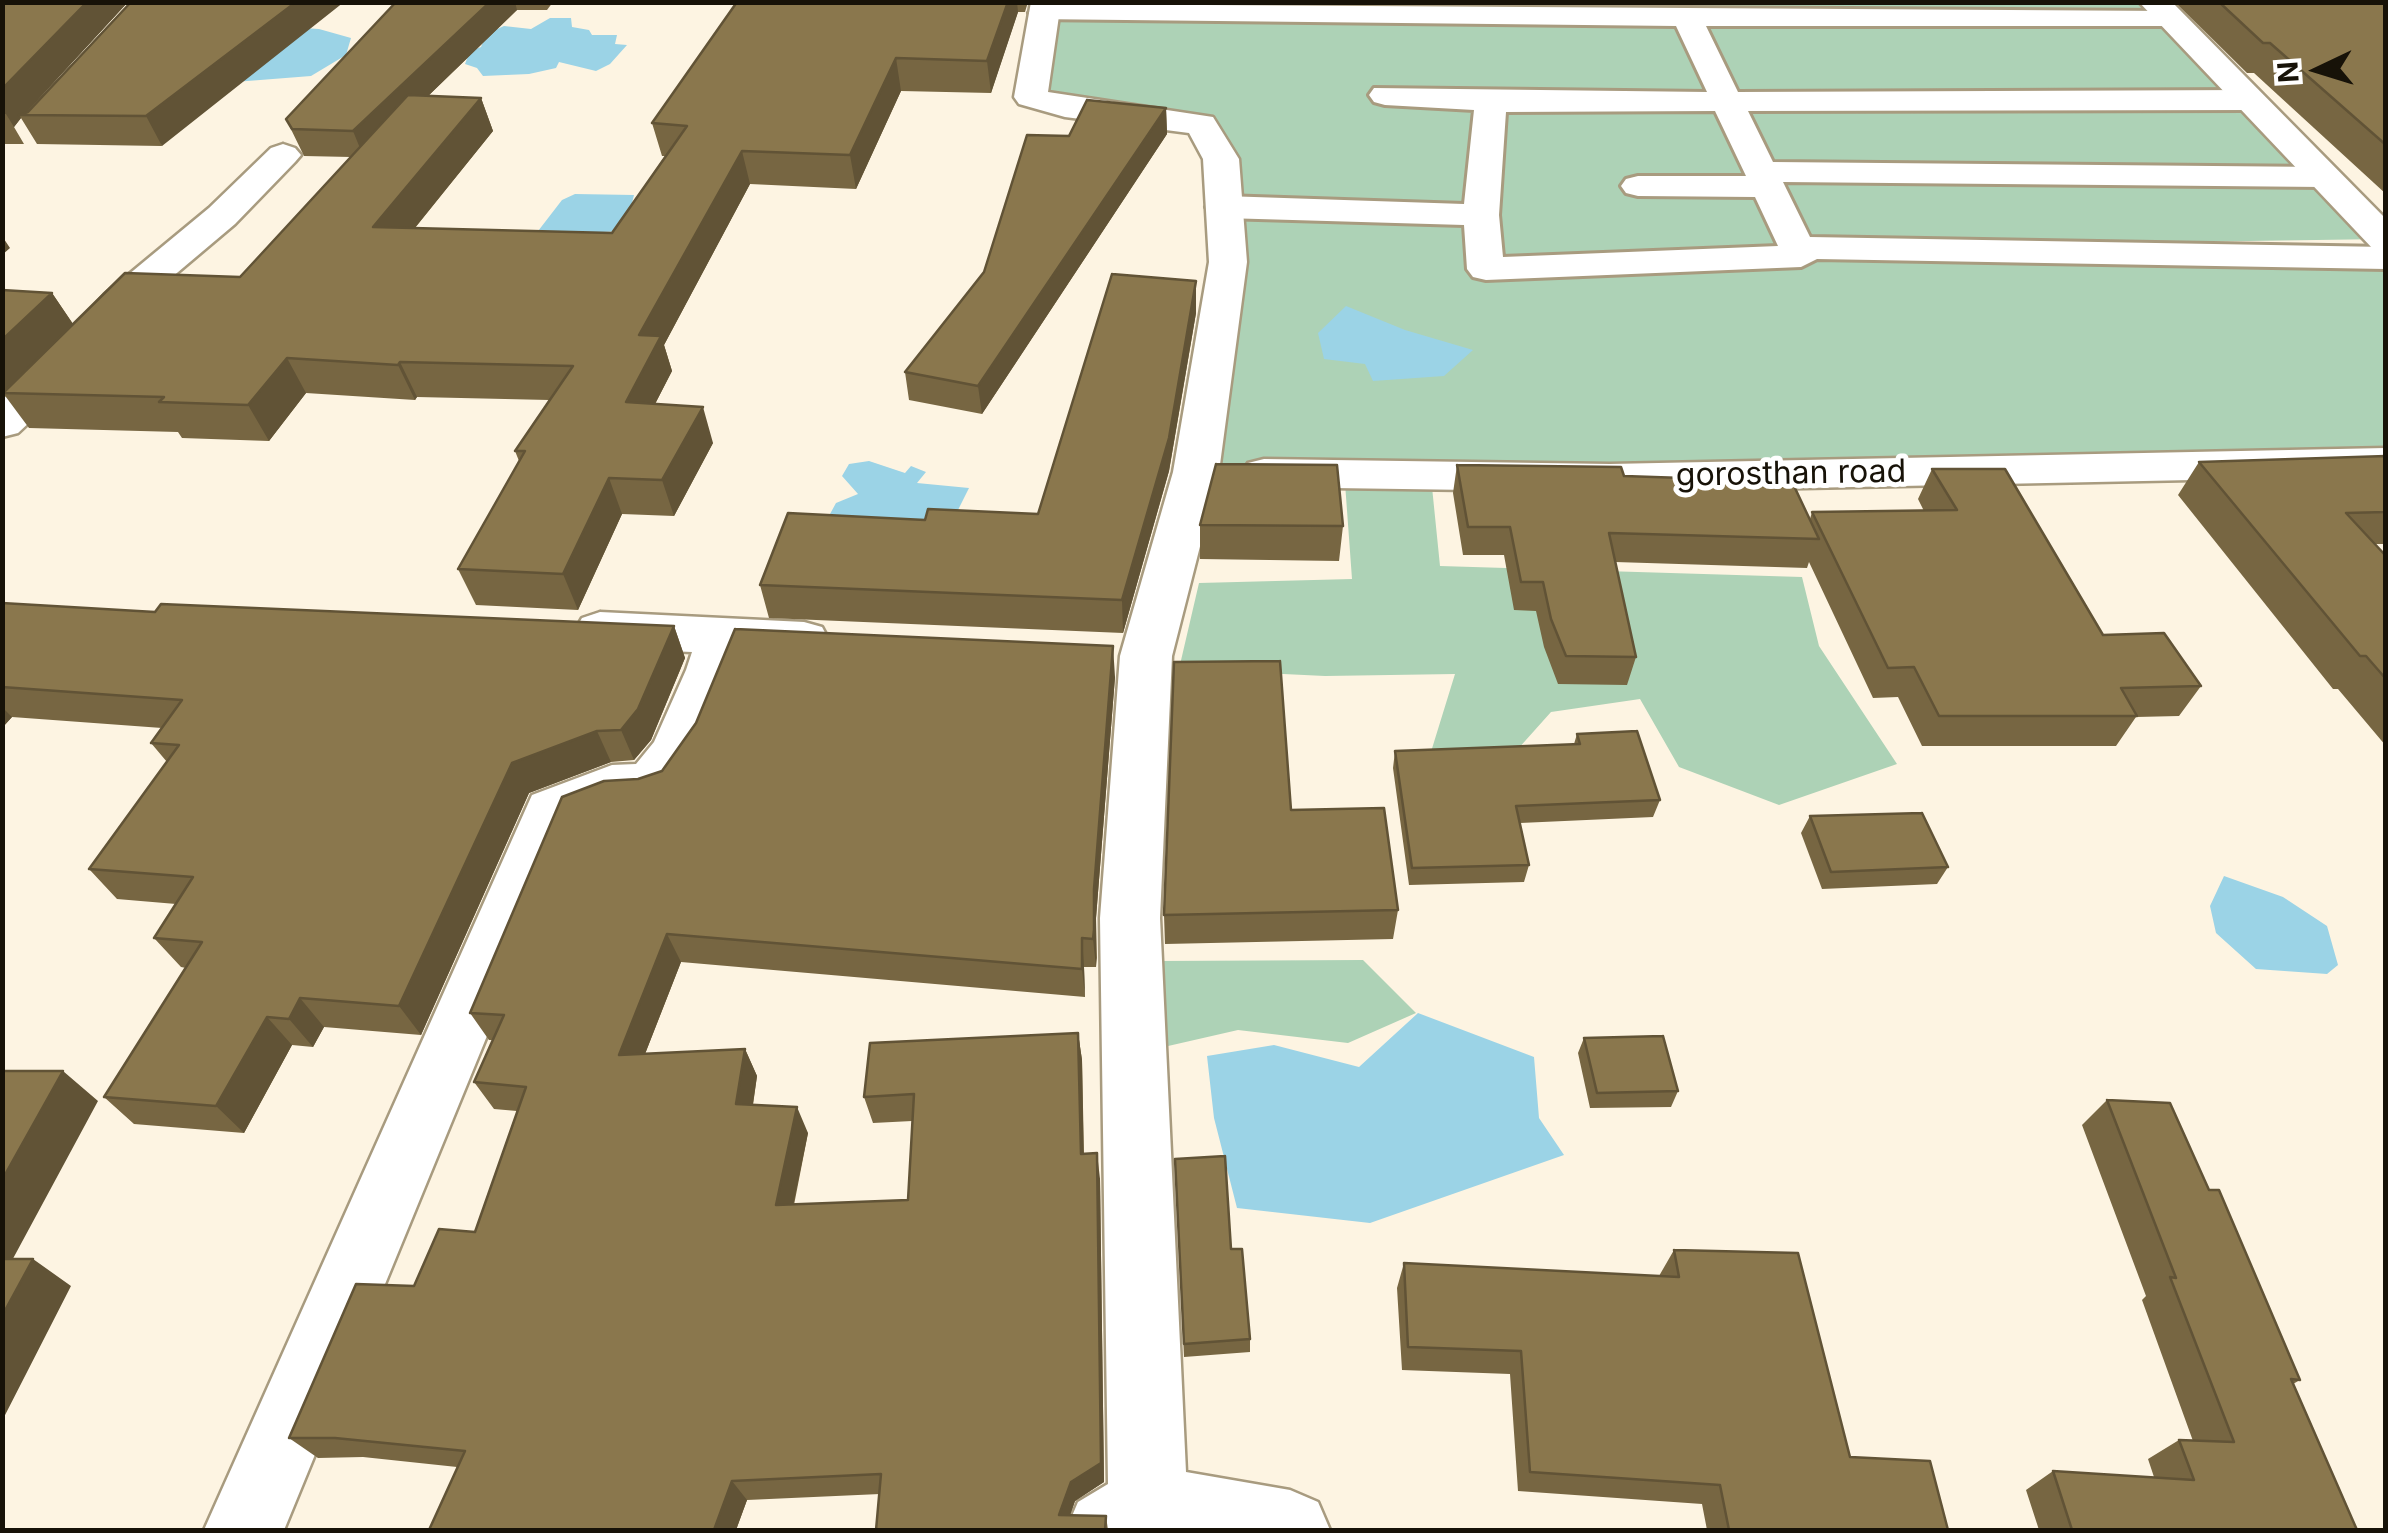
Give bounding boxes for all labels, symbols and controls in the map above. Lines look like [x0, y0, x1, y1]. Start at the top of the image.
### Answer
north arrow [2268, 20, 2368, 120]
text: N [2270, 60, 2306, 84]
street label: gorosthan road [1676, 453, 1906, 495]

